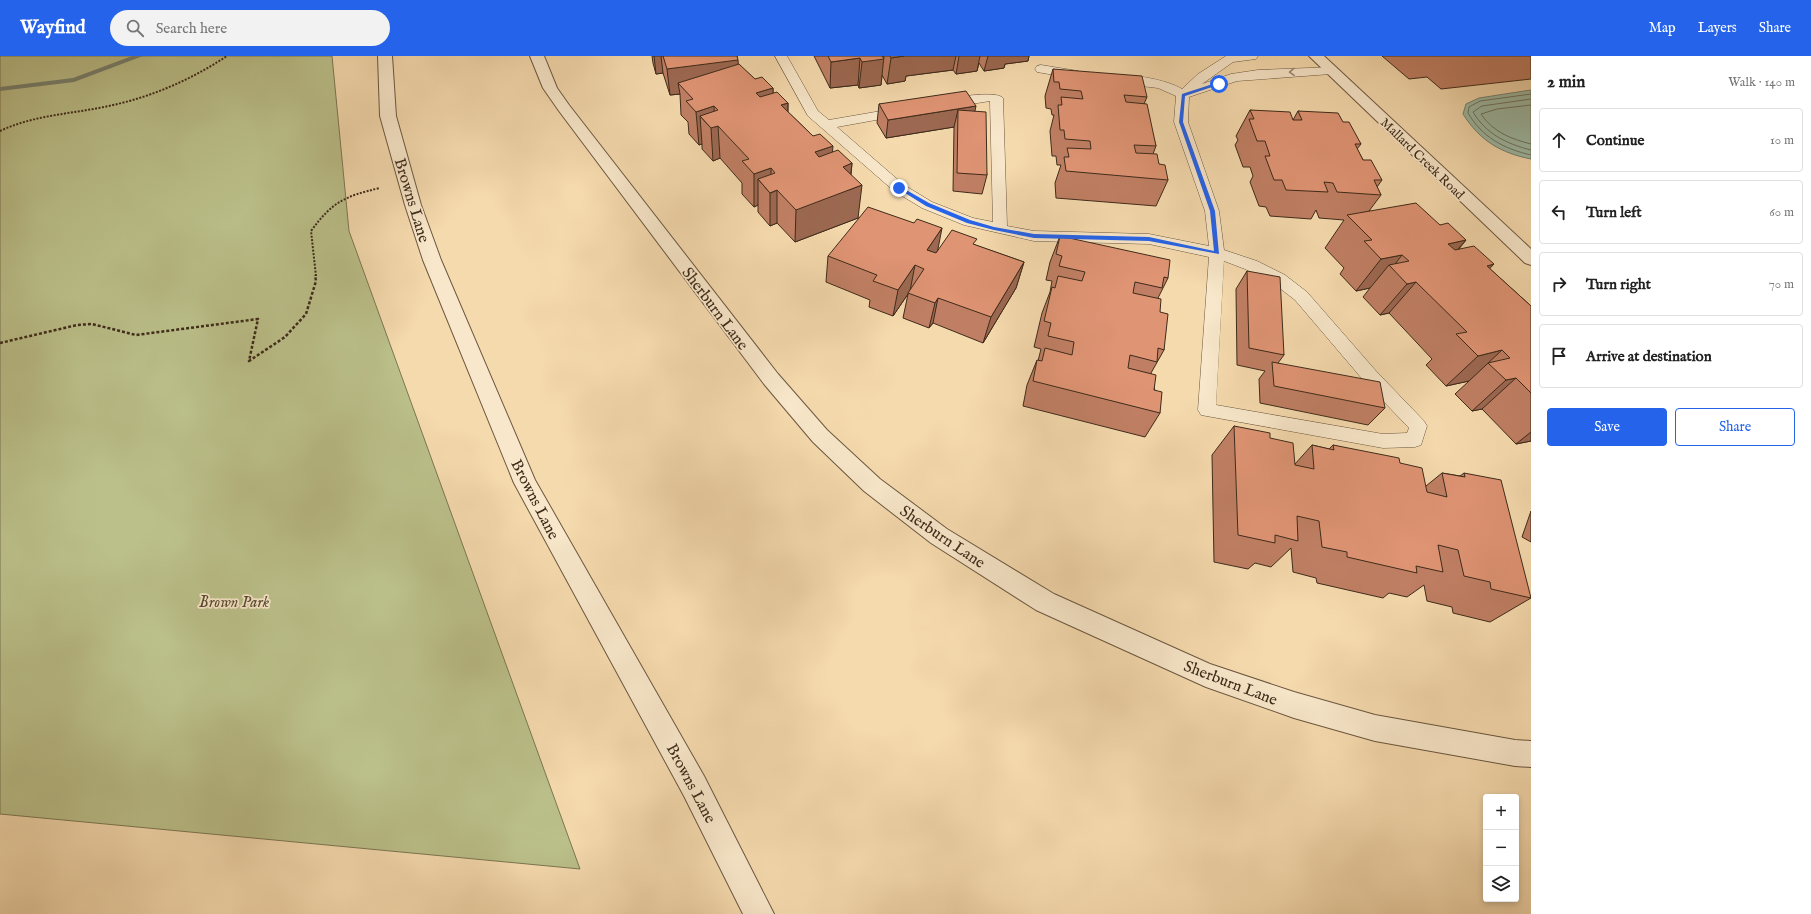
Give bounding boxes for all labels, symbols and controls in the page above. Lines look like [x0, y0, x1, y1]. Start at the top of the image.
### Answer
search box [110, 10, 390, 46]
text: Wayfind [20, 16, 86, 40]
icon: search [124, 17, 146, 39]
text: Search here [156, 19, 227, 38]
text: Map [1649, 19, 1676, 37]
text: Layers [1698, 19, 1737, 37]
text: Share [1759, 19, 1791, 37]
one-way arrow [1289, 67, 1295, 76]
text: 2 min [1547, 72, 1585, 93]
text: Walk · 140 m [1728, 74, 1795, 91]
route start [1210, 75, 1228, 93]
street label: Mallard Creek Road [1376, 115, 1468, 204]
icon: ahead [1548, 129, 1570, 151]
text: Continue [1586, 131, 1644, 150]
text: 10 m [1770, 132, 1794, 149]
street label: Browns Lane [389, 156, 433, 245]
route end [890, 179, 908, 197]
icon: left [1548, 201, 1570, 223]
text: Turn left [1586, 203, 1642, 222]
text: 60 m [1769, 204, 1794, 221]
street label: Sherburn Lane [677, 264, 752, 355]
icon: right [1548, 273, 1570, 295]
text: Turn right [1586, 275, 1651, 294]
text: 70 m [1769, 276, 1794, 293]
icon: arrive [1548, 345, 1570, 367]
text: Arrive at destination [1586, 347, 1712, 366]
button: Save [1547, 408, 1667, 446]
button: Share [1675, 408, 1795, 446]
street label: Browns Lane [506, 457, 563, 543]
street label: Sherburn Lane [895, 502, 988, 574]
park label: Brown Park [199, 593, 270, 613]
street label: Sherburn Lane [1181, 657, 1280, 711]
street label: Browns Lane [661, 741, 720, 827]
map controls [1483, 794, 1519, 902]
button: + [1483, 794, 1519, 830]
button: − [1483, 830, 1519, 866]
button: layers [1483, 866, 1519, 902]

